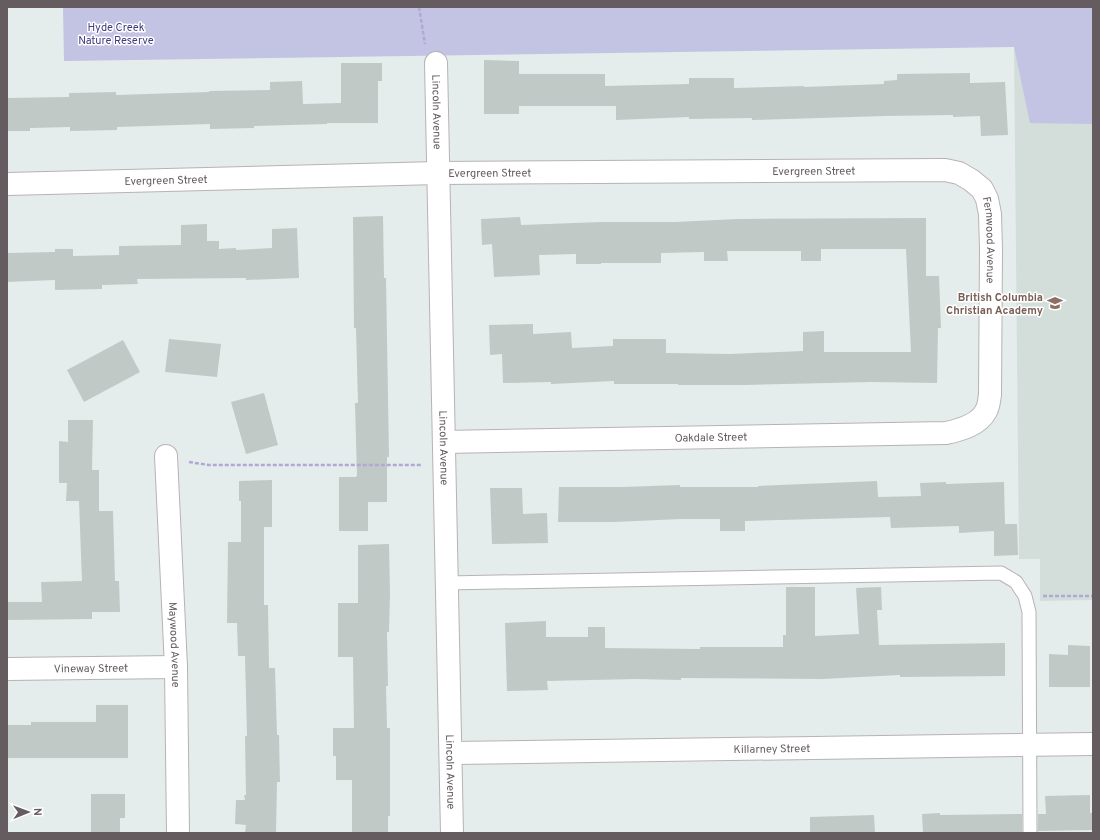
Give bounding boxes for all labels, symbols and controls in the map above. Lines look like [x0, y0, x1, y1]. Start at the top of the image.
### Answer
park label: Hyde Creek Nature Reserve [78, 21, 154, 48]
street label: Lincoln Avenue [428, 74, 444, 150]
street label: Evergreen Street [772, 165, 856, 179]
street label: Evergreen Street [448, 166, 532, 181]
street label: Evergreen Street [124, 173, 208, 189]
street label: Fernwood Avenue [979, 195, 997, 284]
place label: British Columbia Christian Academy [946, 291, 1043, 318]
school or university icon: British Columbia Christian Academy [1046, 294, 1064, 312]
street label: Lincoln Avenue [435, 410, 451, 486]
street label: Oakdale Street [675, 430, 748, 446]
street label: Maywood Avenue [165, 602, 182, 688]
street label: Vineway Street [54, 662, 128, 676]
street label: Lincoln Avenue [442, 734, 458, 810]
street label: Killarney Street [733, 742, 810, 757]
north arrow [8, 792, 48, 832]
text: N [30, 808, 44, 816]

